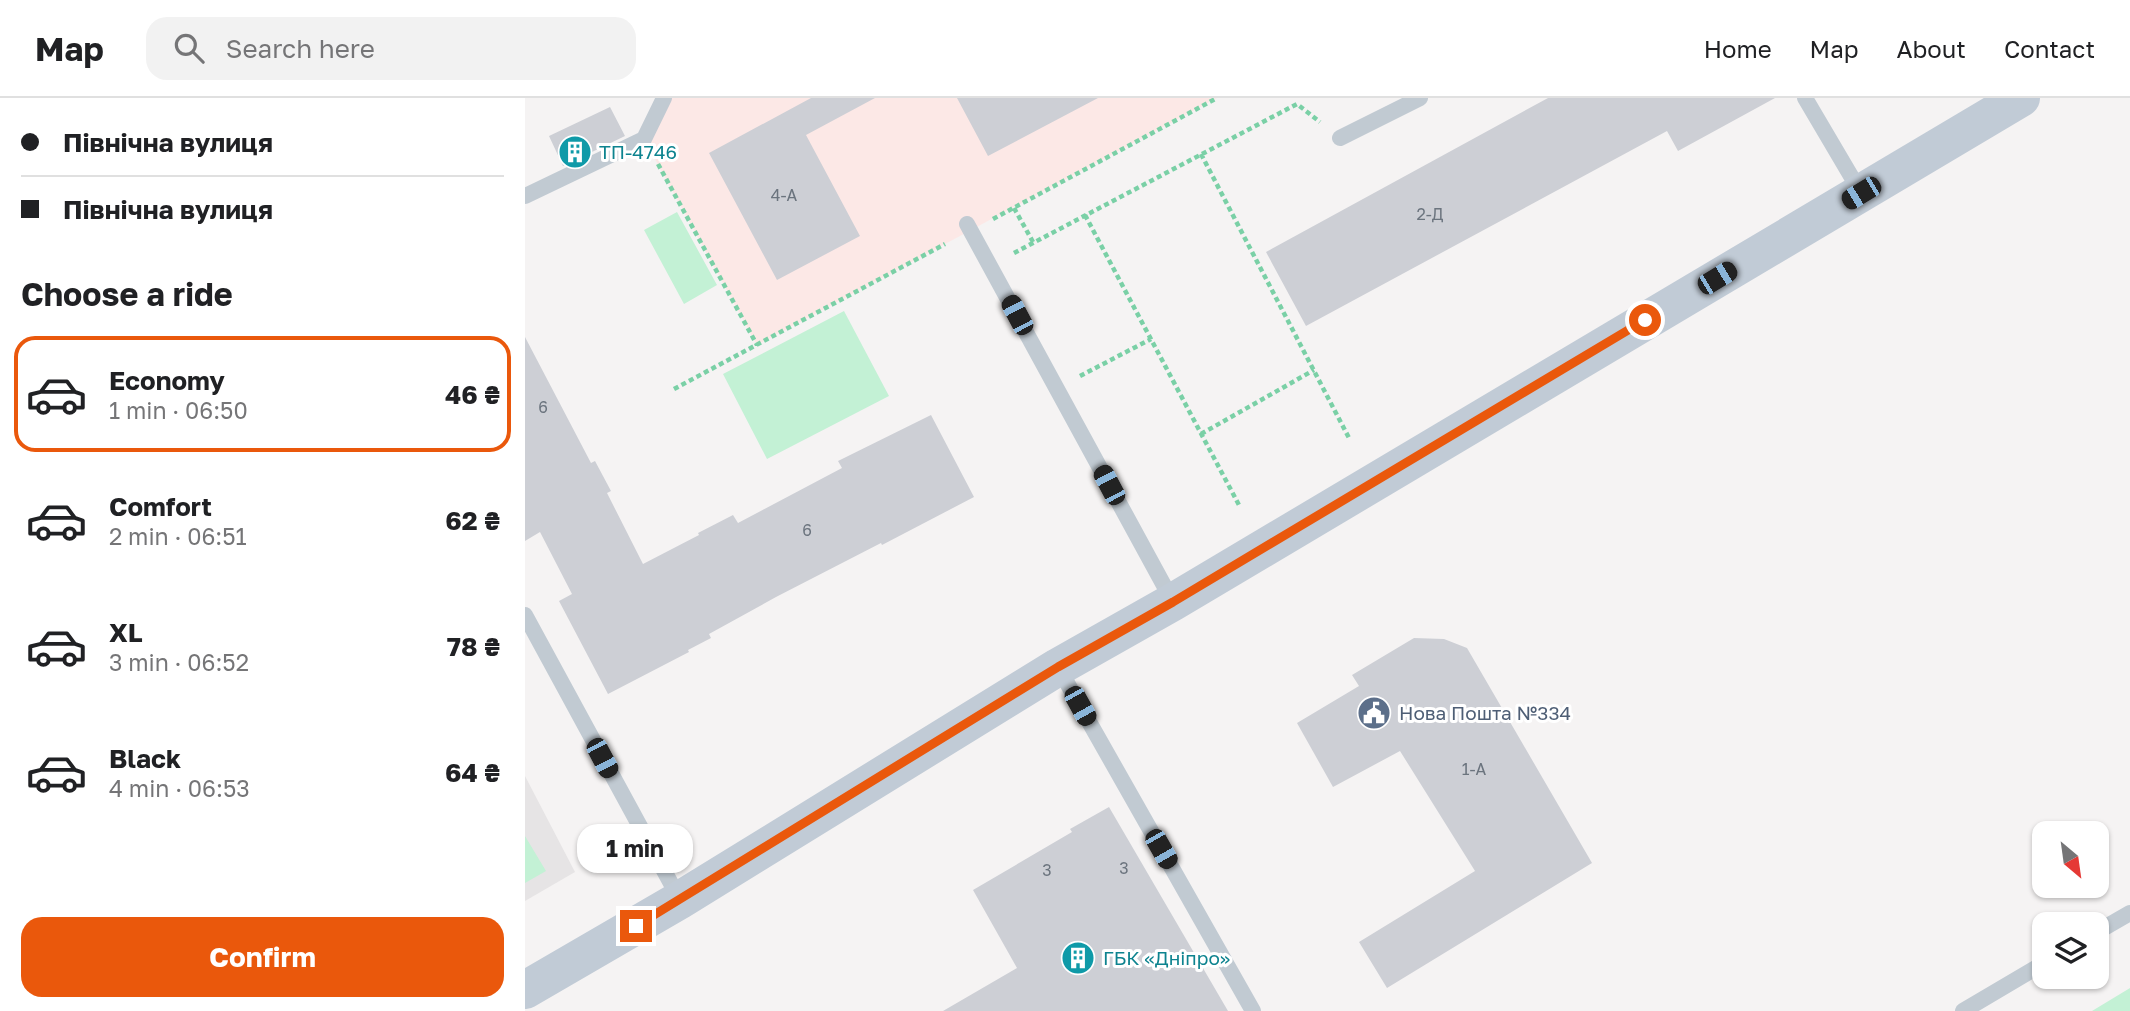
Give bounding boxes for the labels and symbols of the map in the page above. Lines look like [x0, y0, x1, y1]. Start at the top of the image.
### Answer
building icon: ТП-4746 [556, 133, 594, 171]
place label: ТП-4746 [599, 140, 677, 163]
car [1838, 173, 1885, 213]
house number: 4-А [771, 185, 798, 205]
house number: 2-Д [1416, 204, 1444, 224]
car [1694, 258, 1741, 298]
car [998, 292, 1037, 338]
route start [1629, 304, 1661, 336]
house number: 6 [538, 397, 548, 417]
car [1090, 462, 1129, 508]
house number: 6 [802, 520, 812, 540]
car [1061, 683, 1100, 729]
public building icon: Нова Пошта №334 [1355, 694, 1393, 732]
place label: Нова Пошта №334 [1399, 701, 1571, 724]
car [583, 735, 622, 781]
house number: 1-А [1462, 759, 1487, 779]
north arrow [2032, 821, 2109, 898]
callout: 1 min [578, 824, 694, 874]
car [1142, 826, 1181, 872]
house number: 3 [1119, 858, 1129, 878]
house number: 3 [1042, 860, 1052, 880]
route end [620, 910, 652, 942]
building icon: ГБК «Дніпро» [1059, 939, 1097, 977]
place label: ГБК «Дніпро» [1103, 946, 1230, 969]

